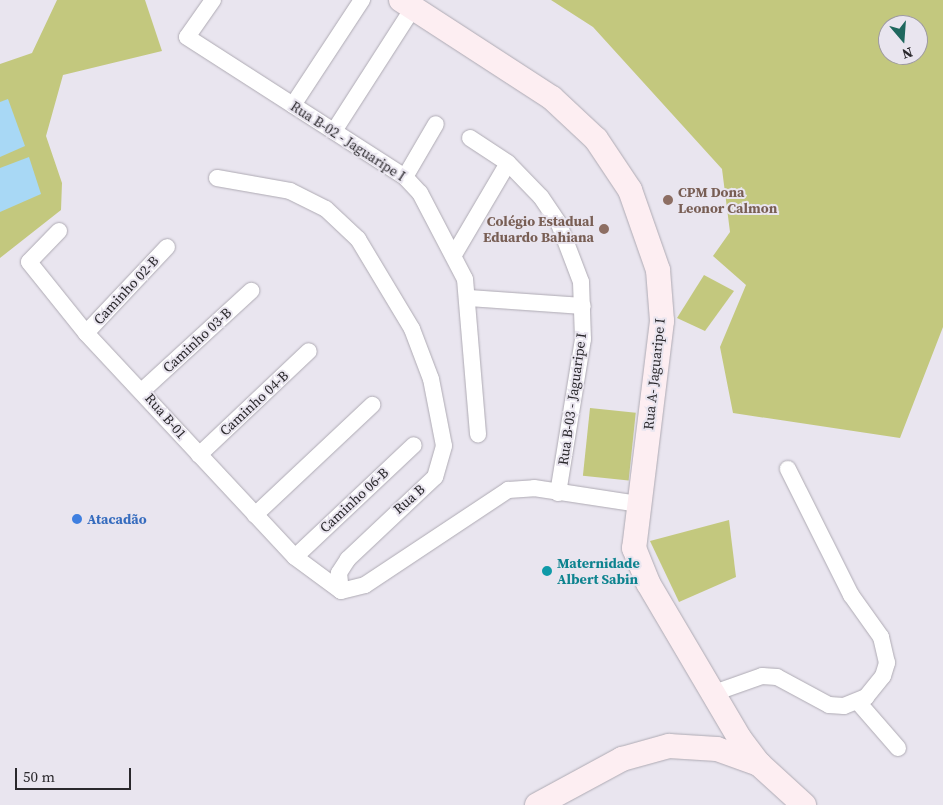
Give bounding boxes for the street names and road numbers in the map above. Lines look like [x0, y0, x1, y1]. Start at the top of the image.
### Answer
street label: Rua B-02 - Jaguaripe I [287, 98, 409, 184]
street label: Caminho 02-B [90, 252, 162, 328]
street label: Caminho 03-B [159, 304, 235, 376]
street label: Rua A- Jaguaripe I [640, 317, 668, 431]
street label: Rua B-03 - Jaguaripe I [554, 332, 590, 466]
street label: Caminho 04-B [216, 367, 292, 439]
street label: Rua B-01 [142, 390, 190, 442]
street label: Caminho 06-B [316, 464, 392, 536]
street label: Rua B [390, 481, 428, 517]

